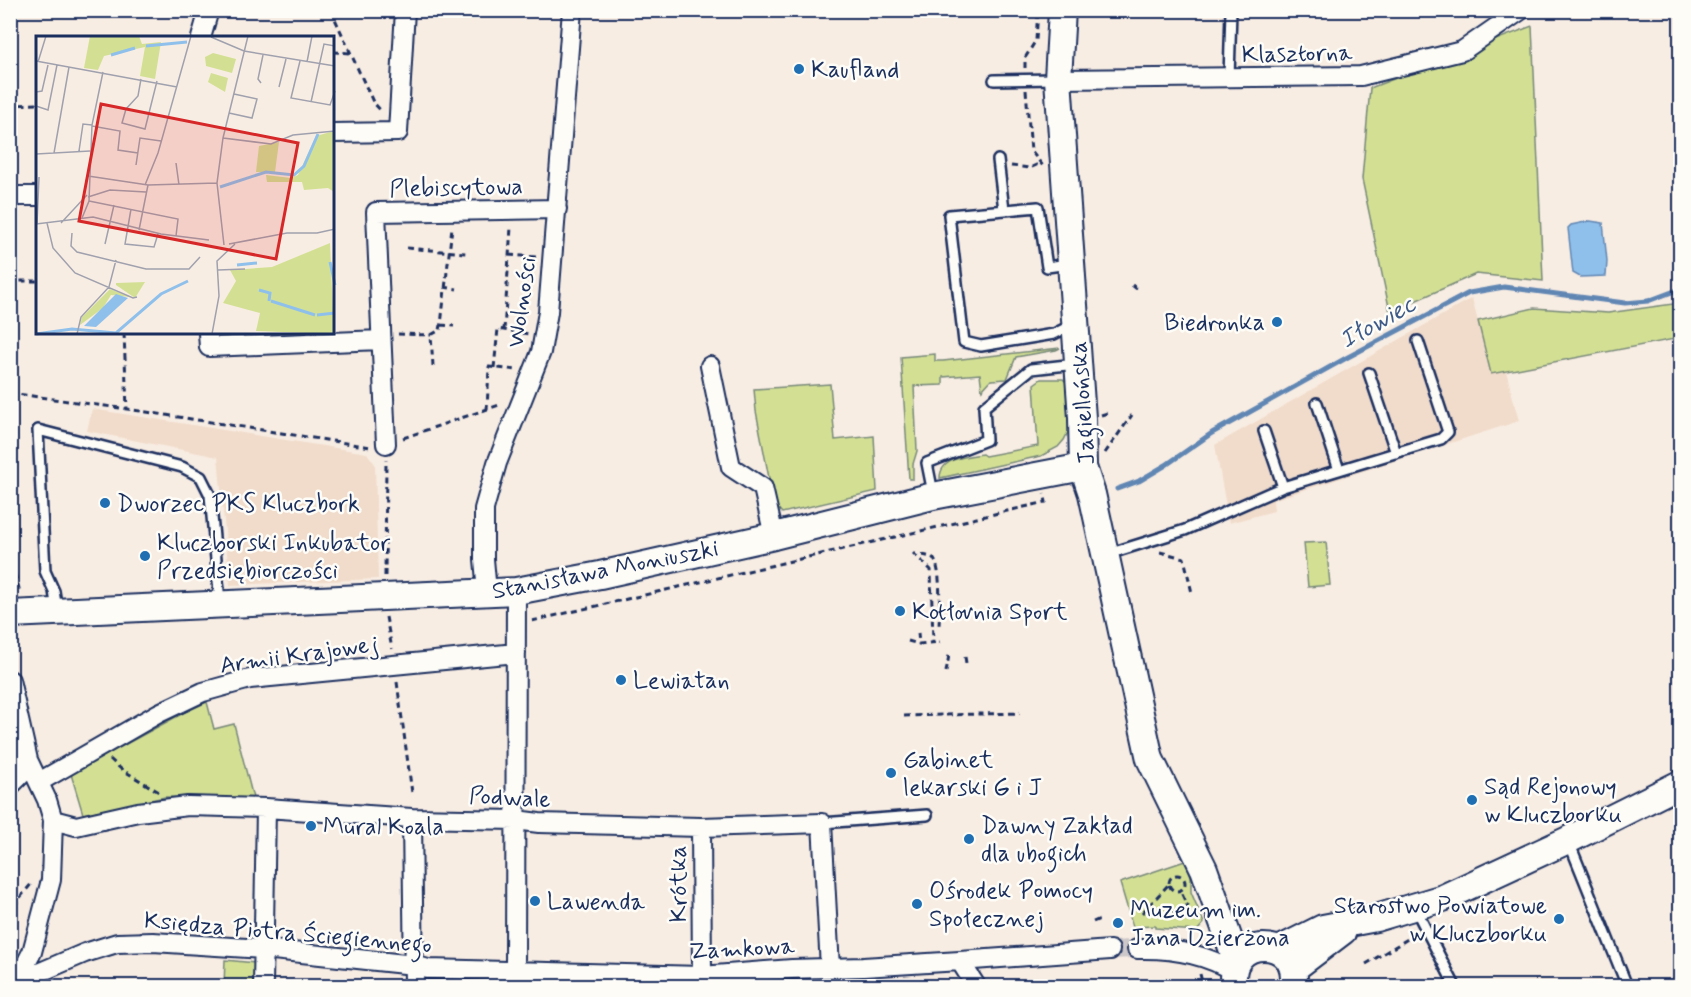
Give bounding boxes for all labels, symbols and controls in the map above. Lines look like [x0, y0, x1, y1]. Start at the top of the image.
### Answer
inset map [36, 36, 334, 334]
street label: Klasztorna [1241, 38, 1353, 71]
place label: Kaufland [811, 55, 899, 86]
marker: Kaufland [792, 62, 806, 76]
street label: Plebiscytowa [389, 172, 523, 205]
street label: Wolności [501, 255, 544, 350]
water label: Iłowiec [1334, 288, 1422, 357]
place label: Biedronka [1164, 308, 1265, 339]
marker: Biedronka [1270, 315, 1284, 329]
street label: Jagiellońska [1064, 340, 1106, 466]
place label: Dworzec PKS Kluczbork [117, 489, 360, 520]
marker: Dworzec PKS Kluczbork [98, 496, 112, 510]
place label: Kluczborski Inkubator Przedsiębiorczości [157, 528, 390, 587]
street label: Stanisława Moniuszki [489, 533, 721, 608]
marker: Kluczborski Inkubator Przedsiębiorczości [138, 549, 152, 563]
place label: Kotłovnia Sport [912, 597, 1068, 628]
marker: Kotłovnia Sport [893, 604, 907, 618]
street label: Armii Krajowej [218, 629, 380, 682]
place label: Lewiatan [633, 666, 730, 697]
marker: Lewiatan [614, 673, 628, 687]
place label: Gabinet lekarski G i J [903, 745, 1042, 804]
marker: Gabinet lekarski G i J [884, 766, 898, 780]
place label: Sąd Rejonowy w Kluczborku [1484, 772, 1622, 831]
street label: Podwale [468, 781, 552, 816]
marker: Sąd Rejonowy w Kluczborku [1465, 793, 1479, 807]
place label: Dawny Zakład dla ubogich [981, 811, 1133, 873]
place label: Mural Koala [323, 812, 444, 843]
marker: Mural Koala [304, 819, 318, 833]
marker: Dawny Zakład dla ubogich [962, 832, 976, 846]
street label: Krótka [664, 845, 695, 923]
place label: Ośrodek Pomocy Społecznej [929, 876, 1093, 935]
place label: Lawenda [547, 887, 645, 918]
place label: Starostwo Powiatowe w Kluczborku [1334, 891, 1547, 950]
marker: Lawenda [528, 894, 542, 908]
place label: Muzeum im. Jana Dzierżona [1130, 895, 1290, 954]
marker: Ośrodek Pomocy Społecznej [910, 897, 924, 911]
street label: Księdza Piotra Ściegiennego [142, 904, 433, 965]
marker: Starostwo Powiatowe w Kluczborku [1552, 912, 1566, 926]
marker: Muzeum im. Jana Dzierżona [1111, 916, 1125, 930]
street label: Zamkowa [689, 931, 796, 968]

